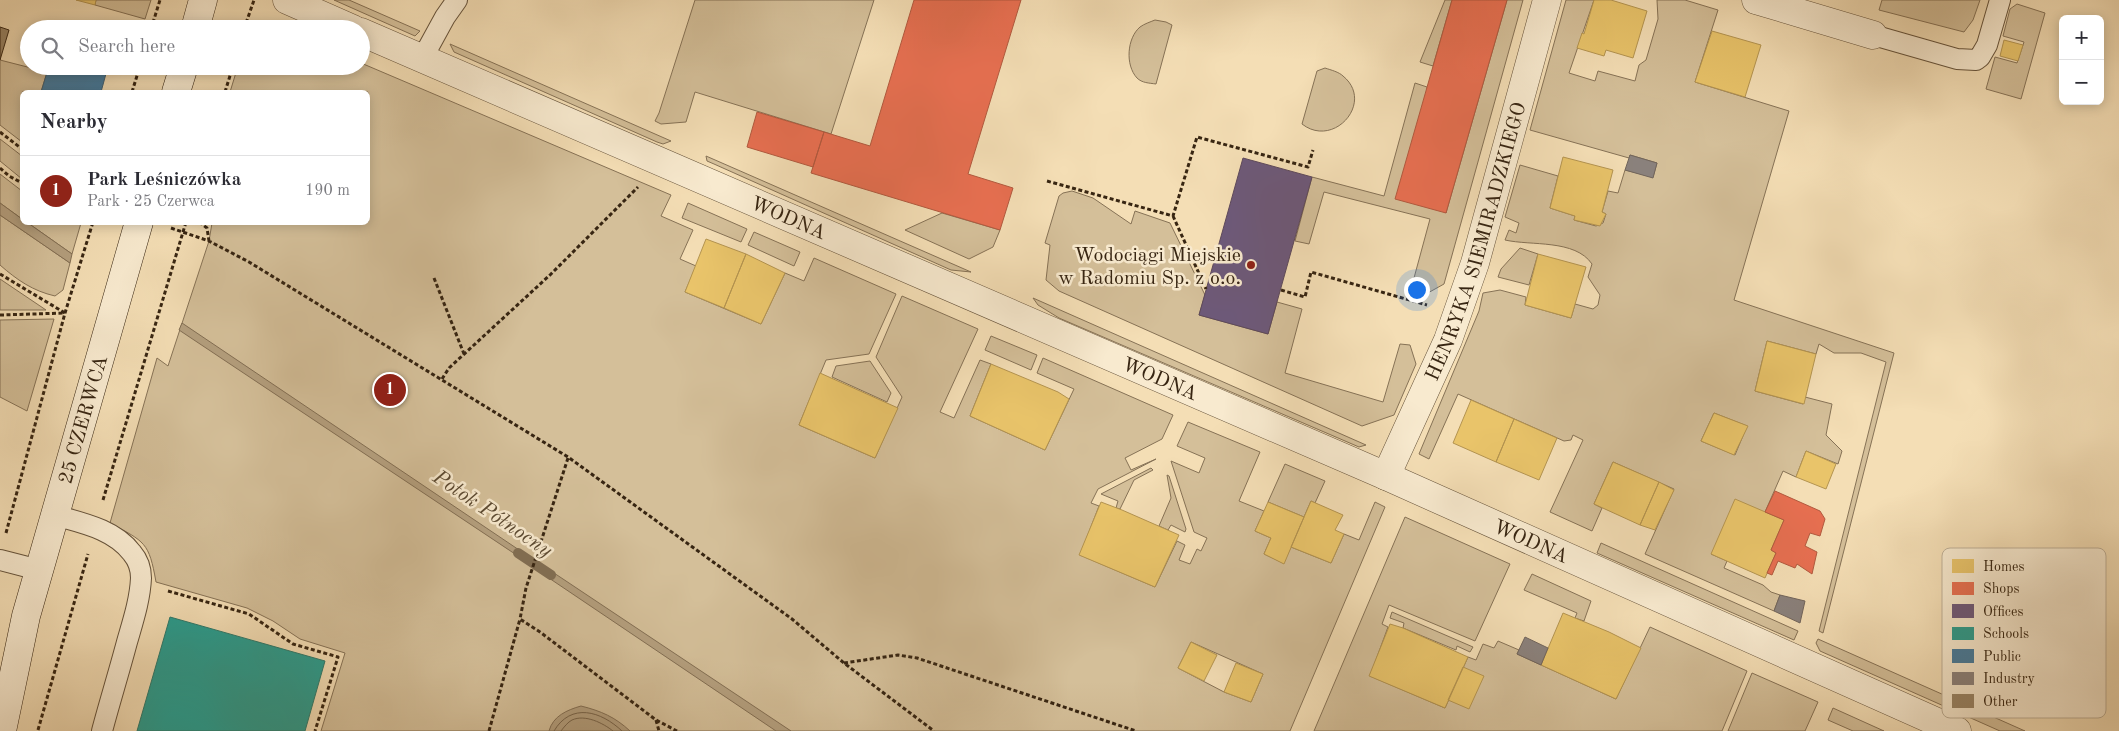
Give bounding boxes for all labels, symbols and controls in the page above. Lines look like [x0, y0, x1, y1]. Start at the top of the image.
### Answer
map controls [2059, 15, 2104, 105]
button: + [2059, 15, 2104, 60]
search box [20, 20, 370, 75]
icon: search [38, 34, 66, 62]
text: Search here [78, 38, 175, 57]
button: − [2059, 60, 2104, 105]
street label: HENRYKA SIEMIRADZKIEGO [1423, 100, 1531, 384]
text: Nearby [40, 112, 108, 133]
text: Park Leśniczówka [87, 171, 241, 190]
text: 1 [51, 183, 61, 199]
text: 190 m [305, 183, 350, 199]
text: Park · 25 Czerwca [87, 194, 215, 210]
street label: WODNA [747, 194, 828, 244]
place label: Wodociągi Miejskie w Radomiu Sp. z o.o. [1058, 246, 1241, 289]
marker: Wodociągi Miejskie w Radomiu Sp. z o.o. [1245, 259, 1257, 271]
your location [1404, 277, 1430, 303]
street label: 25 CZERWCA [56, 354, 112, 486]
street label: WODNA [1119, 355, 1200, 405]
pin: 1 [374, 371, 406, 409]
water label: Potok Północny [428, 466, 556, 562]
street label: WODNA [1490, 517, 1571, 568]
legend [1942, 548, 2106, 718]
text: Homes [1983, 560, 2025, 574]
text: Shops [1983, 582, 2020, 596]
text: Offices [1983, 605, 2023, 619]
text: Schools [1983, 627, 2029, 641]
text: Public [1983, 650, 2021, 664]
text: Industry [1983, 672, 2036, 686]
text: Other [1983, 695, 2018, 709]

